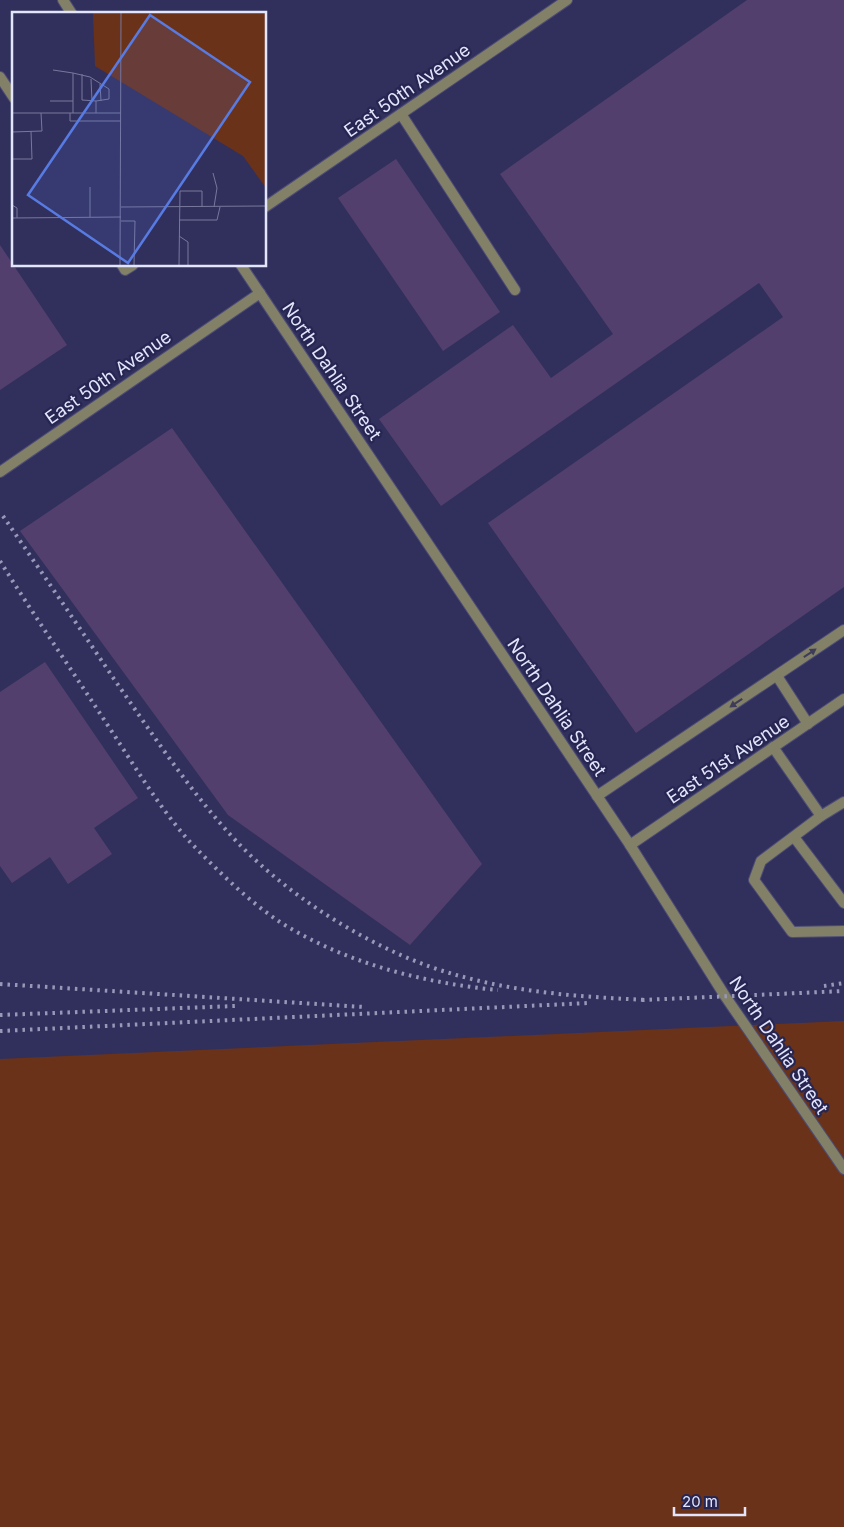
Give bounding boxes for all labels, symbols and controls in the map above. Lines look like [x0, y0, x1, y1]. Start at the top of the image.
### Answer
inset map [12, 12, 266, 266]
street label: East 50th Avenue [340, 39, 474, 141]
street label: North Dahlia Street [278, 298, 386, 444]
street label: East 50th Avenue [41, 326, 175, 428]
street label: North Dahlia Street [503, 634, 611, 780]
one-way arrow [804, 648, 817, 658]
one-way arrow [729, 698, 743, 708]
street label: East 51st Avenue [663, 710, 793, 808]
street label: North Dahlia Street [725, 972, 833, 1118]
scale bar [674, 1484, 745, 1516]
text: 20 m [682, 1492, 718, 1511]

